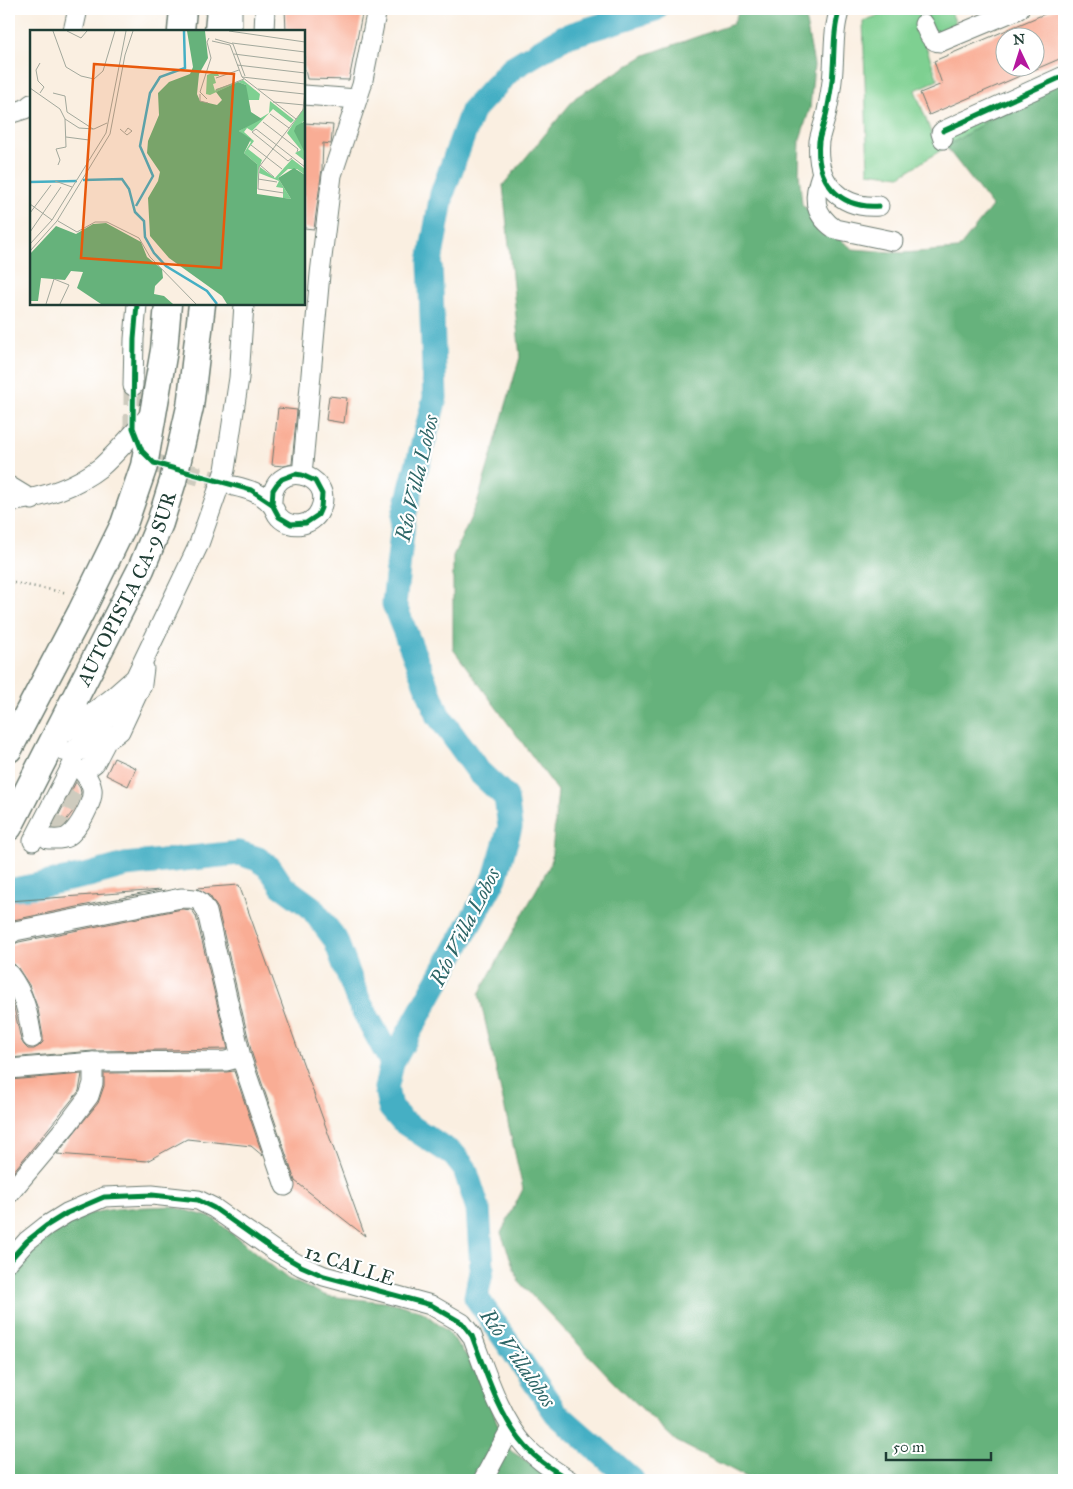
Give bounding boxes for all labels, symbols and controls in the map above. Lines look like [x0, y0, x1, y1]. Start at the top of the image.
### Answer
north arrow [996, 28, 1046, 78]
inset map [30, 30, 305, 305]
text: N [1013, 31, 1026, 48]
water label: Río Villa Lobos [390, 412, 444, 545]
street label: AUTOPISTA CA-9 SUR [71, 488, 181, 691]
water label: Río Villa Lobos [424, 863, 506, 991]
street label: 12 CALLE [302, 1239, 398, 1291]
water label: Río Villalobos [474, 1303, 562, 1413]
scale bar [886, 1429, 990, 1461]
text: 50 m [893, 1438, 925, 1456]

